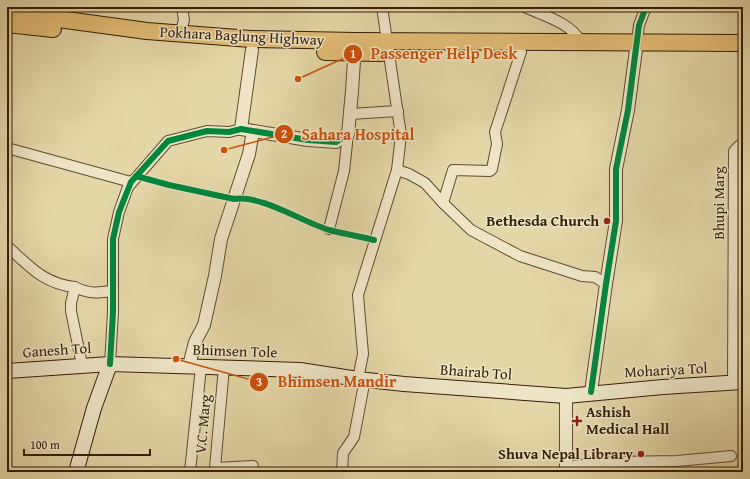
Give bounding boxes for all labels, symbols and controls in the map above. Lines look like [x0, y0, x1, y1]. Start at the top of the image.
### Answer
street label: Pokhara Baglung Highway [159, 21, 325, 50]
callout: Passenger Help Desk [343, 40, 525, 68]
text: Passenger Help Desk [371, 41, 518, 65]
text: 1 [350, 45, 356, 62]
callout: Sahara Hospital [274, 120, 423, 148]
text: Sahara Hospital [302, 122, 415, 146]
text: 2 [281, 125, 287, 142]
street label: Bhupi Marg [708, 166, 729, 240]
place label: Bethesda Church [486, 210, 599, 231]
marker: Bethesda Church [602, 216, 612, 226]
street label: Ganesh Tol [22, 337, 92, 362]
street label: Bhimsen Tole [192, 339, 278, 362]
street label: Mohariya Tol [624, 357, 708, 382]
street label: Bhairab Tol [439, 359, 513, 384]
callout: Bhimsen Mandir [249, 368, 404, 396]
text: Bhimsen Mandir [278, 369, 397, 393]
text: 3 [256, 373, 262, 390]
street label: V.C. Marg [189, 393, 216, 455]
place label: Ashish Medical Hall [586, 401, 670, 439]
marker: Ashish Medical Hall [571, 415, 583, 427]
scale bar [24, 431, 150, 457]
text: 100 m [30, 436, 60, 453]
place label: Shuva Nepal Library [498, 443, 633, 464]
marker: Shuva Nepal Library [636, 449, 646, 459]

